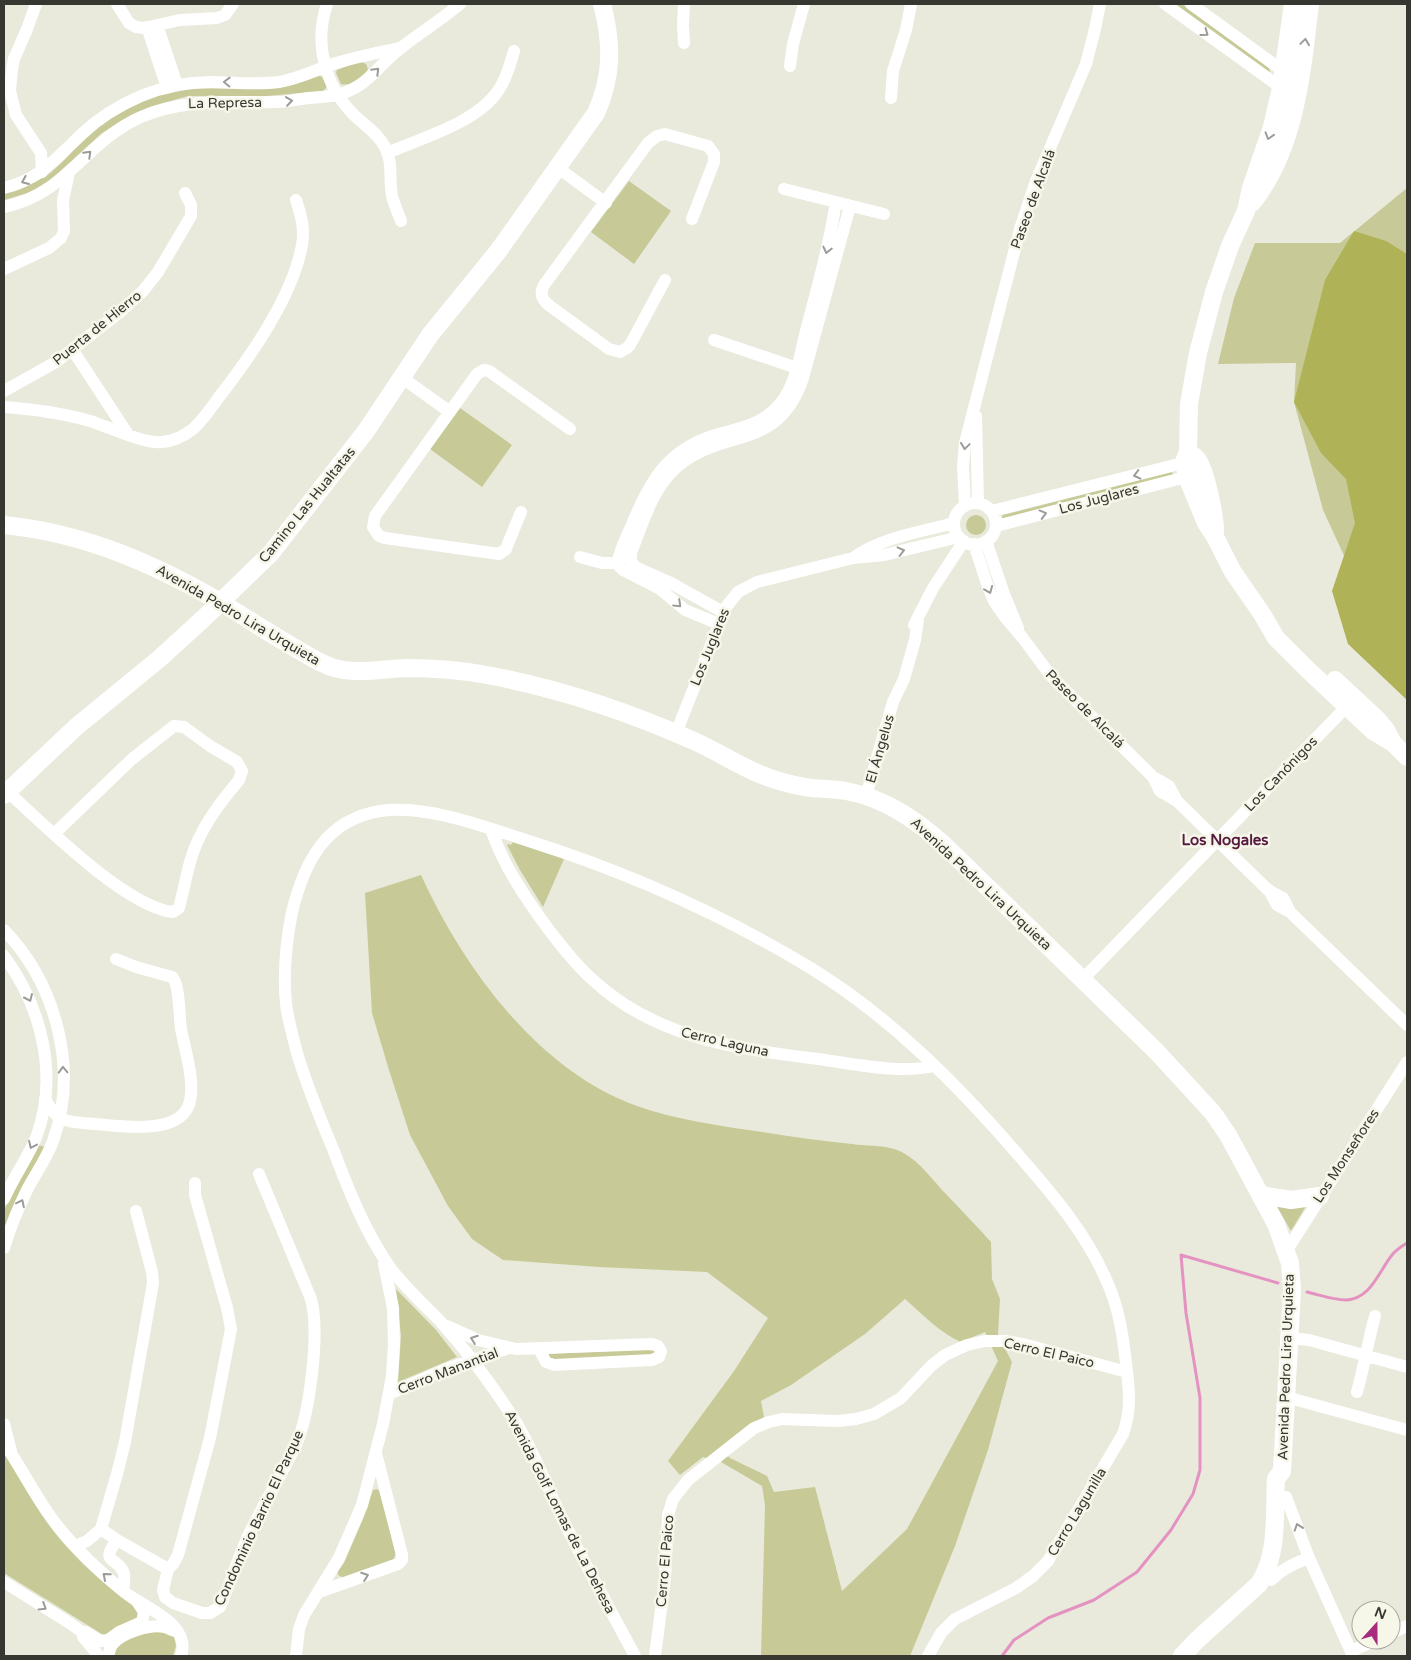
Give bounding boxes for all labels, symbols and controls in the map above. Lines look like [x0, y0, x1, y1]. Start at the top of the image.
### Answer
one-way arrow [1199, 26, 1208, 36]
one-way arrow [1299, 38, 1309, 46]
one-way arrow [371, 68, 380, 77]
one-way arrow [222, 77, 230, 87]
street label: La Represa [188, 94, 262, 112]
one-way arrow [285, 96, 293, 107]
one-way arrow [1265, 131, 1275, 139]
street label: Paseo de Alcalá [1007, 147, 1059, 251]
one-way arrow [82, 151, 91, 160]
one-way arrow [21, 174, 30, 185]
one-way arrow [822, 246, 833, 255]
street label: Puerta de Hierro [49, 287, 145, 369]
one-way arrow [960, 442, 970, 451]
street label: Camino Las Hualtatas [255, 443, 359, 566]
one-way arrow [1134, 469, 1142, 479]
street label: Los Juglares [1057, 480, 1141, 518]
one-way arrow [1039, 509, 1048, 520]
one-way arrow [896, 546, 905, 557]
street label: Avenida Pedro Lira Urquieta [153, 561, 323, 669]
one-way arrow [983, 585, 994, 594]
one-way arrow [672, 598, 681, 607]
street label: Los Juglares [687, 606, 733, 688]
street label: Paseo de Alcalá [1042, 666, 1128, 752]
street label: El Ángelus [862, 713, 898, 785]
street label: Los Canónigos [1241, 733, 1321, 815]
street label: Avenida Pedro Lira Urquieta [907, 814, 1055, 954]
district label: Los Nogales [1181, 831, 1269, 850]
one-way arrow [22, 993, 33, 1002]
street label: Cerro Laguna [679, 1024, 771, 1060]
one-way arrow [58, 1065, 68, 1073]
street label: Los Monseñores [1309, 1106, 1383, 1206]
one-way arrow [28, 1140, 38, 1149]
one-way arrow [15, 1199, 25, 1208]
street label: Avenida Pedro Lira Urquieta [1274, 1273, 1298, 1461]
street label: Cerro El Paico [1002, 1334, 1096, 1372]
one-way arrow [470, 1335, 478, 1345]
street label: Cerro Manantial [395, 1344, 501, 1398]
street label: Avenida Golf Lomas de La Dehesa [501, 1407, 619, 1617]
street label: Condominio Barrio El Parque [211, 1427, 307, 1608]
street label: Cerro Lagunilla [1044, 1465, 1110, 1559]
street label: Cerro El Paico [653, 1514, 677, 1608]
one-way arrow [1294, 1523, 1304, 1532]
one-way arrow [102, 1572, 111, 1581]
one-way arrow [361, 1572, 369, 1582]
one-way arrow [38, 1600, 47, 1610]
north arrow [1351, 1600, 1401, 1650]
text: N [1372, 1603, 1389, 1623]

